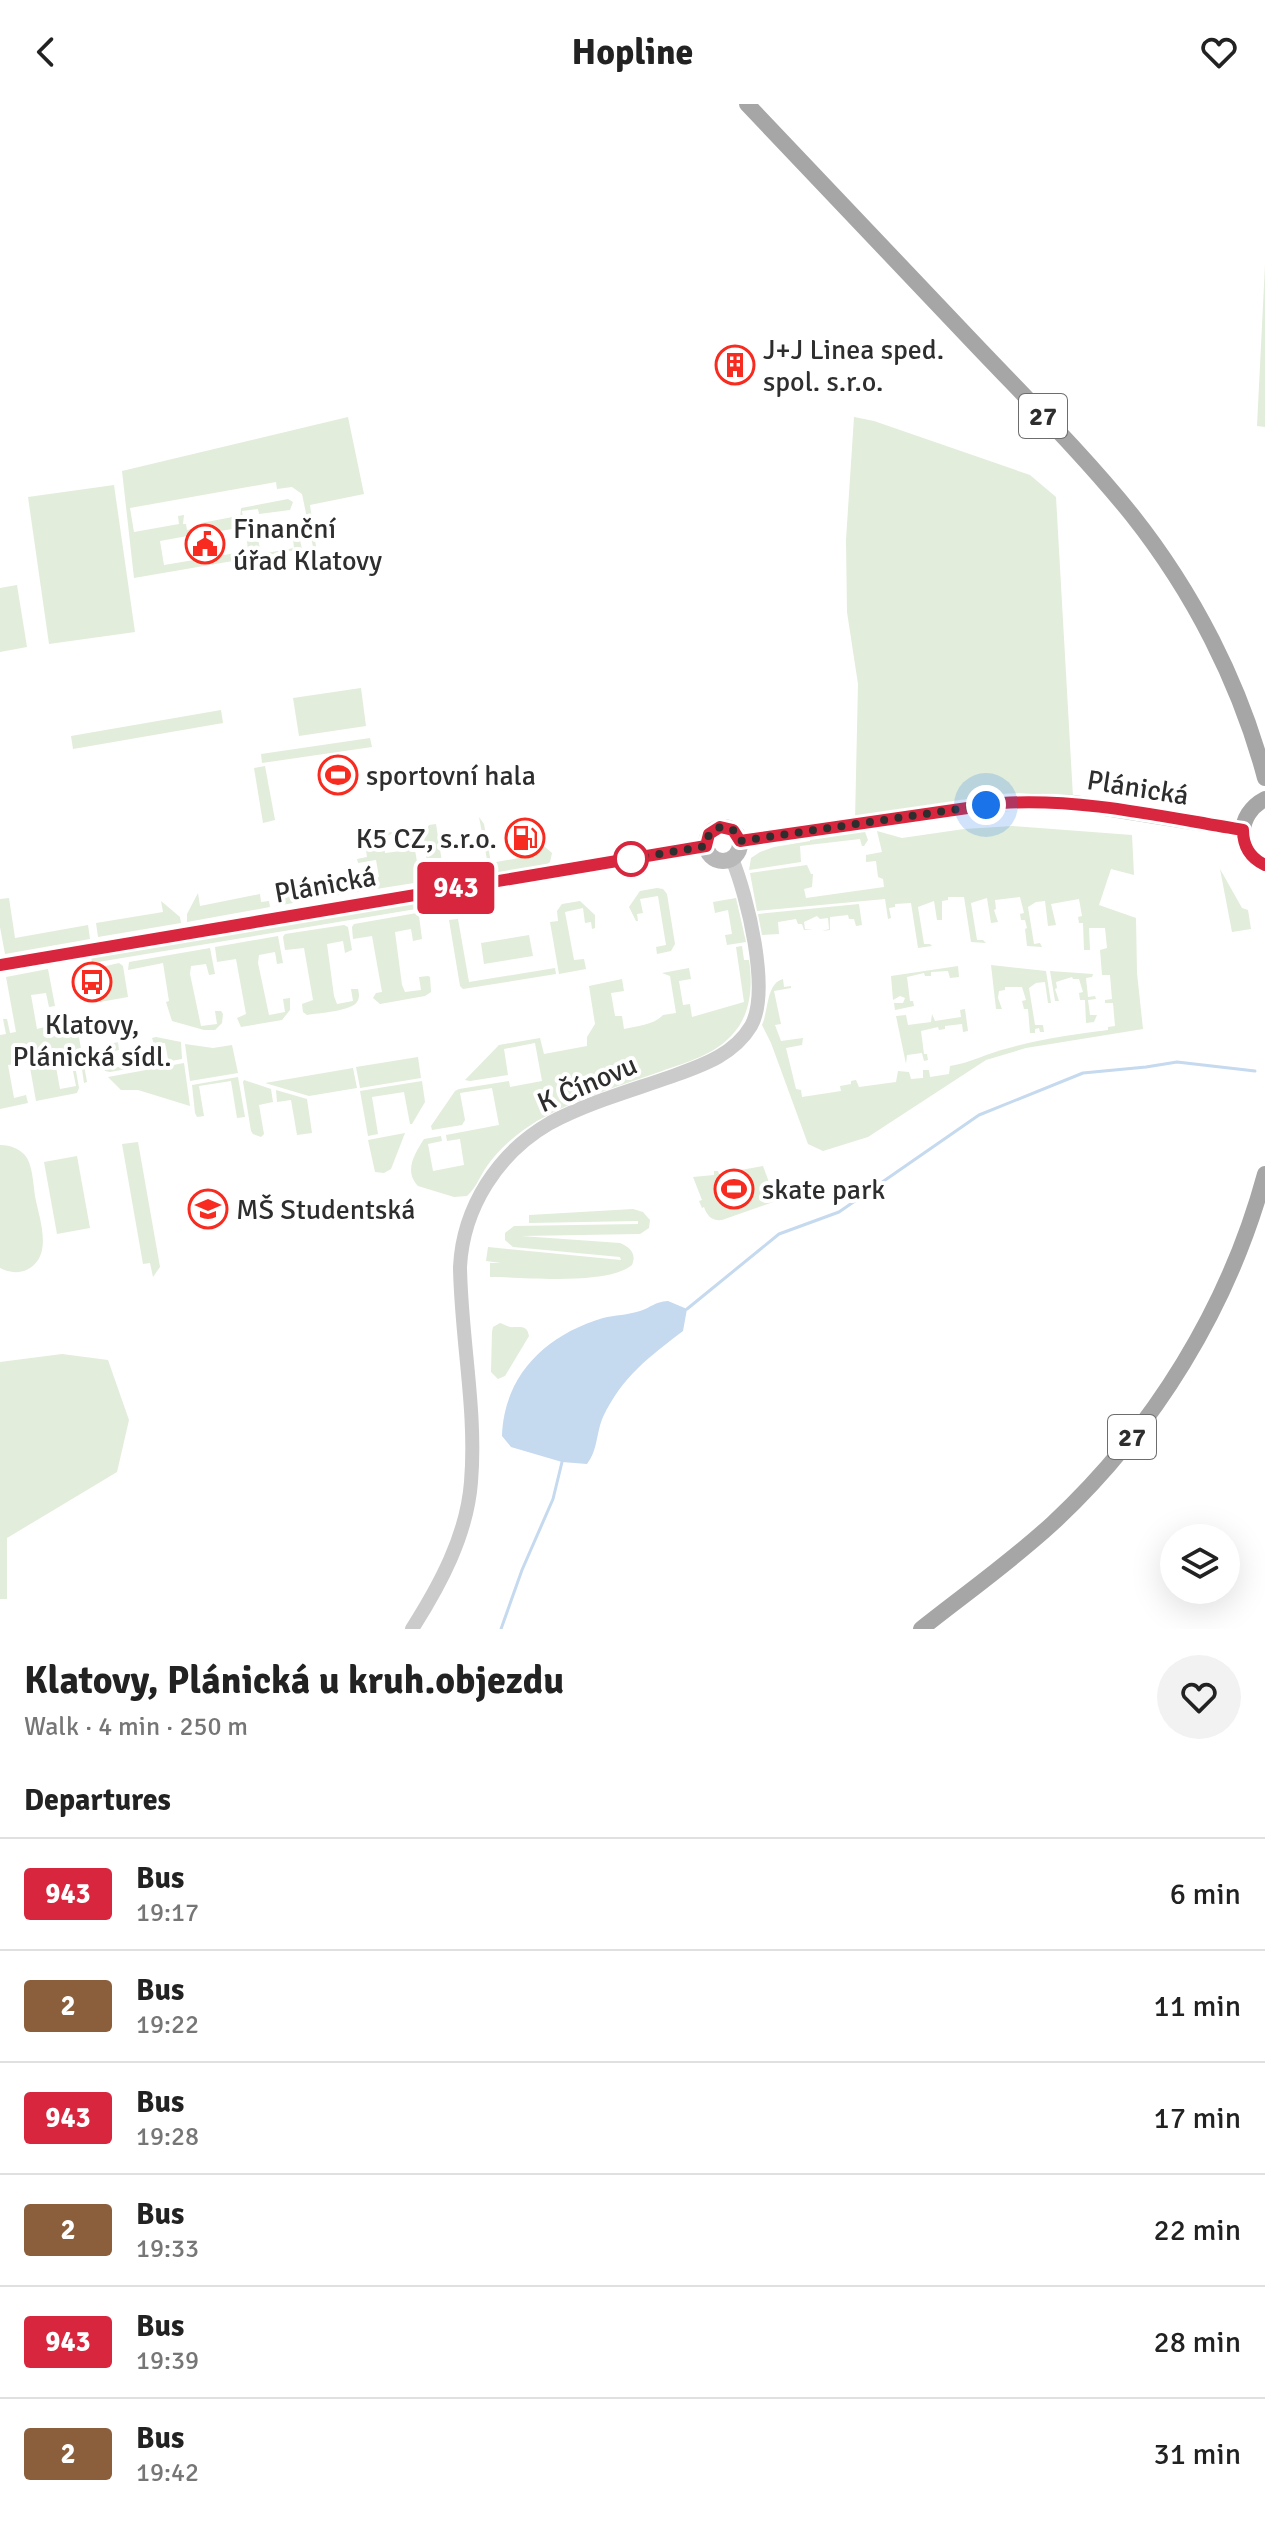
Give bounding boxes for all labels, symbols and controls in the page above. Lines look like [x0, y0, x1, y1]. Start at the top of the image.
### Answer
icon: back [24, 30, 68, 74]
text: Hopline [572, 30, 694, 75]
icon: heart [1197, 30, 1241, 74]
place label: J+J Linea sped. spol. s.r.o. [763, 333, 944, 399]
building icon: J+J Linea sped. spol. s.r.o. [714, 344, 756, 386]
road number: 27 [1019, 394, 1067, 438]
place label: Finanční úřad Klatovy [233, 512, 382, 578]
public building icon: Finanční úřad Klatovy [184, 523, 226, 565]
sports icon: sportovní hala [317, 754, 359, 796]
place label: sportovní hala [366, 759, 536, 793]
street label: Plánická [1084, 763, 1191, 813]
your location [966, 785, 1006, 825]
fuel station icon: K5 CZ, s.r.o. [504, 817, 546, 859]
place label: K5 CZ, s.r.o. [356, 822, 497, 856]
unlabelled marker [614, 842, 648, 876]
street label: Plánická [272, 859, 379, 911]
line badge: 943 [410, 862, 502, 914]
text: 943 [433, 871, 479, 905]
bus stop icon: Klatovy, Plánická sídl. [71, 961, 113, 1003]
place label: Klatovy, Plánická sídl. [12, 1008, 172, 1074]
street label: K Čínovu [532, 1048, 642, 1120]
sports icon: skate park [713, 1168, 755, 1210]
place label: skate park [762, 1173, 885, 1207]
school or university icon: MŠ Studentská [187, 1188, 229, 1230]
place label: MŠ Studentská [236, 1193, 415, 1227]
road number: 27 [1108, 1415, 1156, 1459]
map controls [1160, 1524, 1240, 1604]
button: layers [1160, 1524, 1240, 1604]
button: heart [1157, 1655, 1241, 1739]
text: Klatovy, Plánická u kruh.objezdu [24, 1657, 564, 1704]
text: Walk · 4 min · 250 m [24, 1711, 248, 1743]
text: Departures [24, 1782, 171, 1819]
text: Bus [136, 1860, 184, 1897]
text: 6 min [1170, 1876, 1241, 1913]
text: 943 [45, 1877, 91, 1911]
text: 19:17 [136, 1897, 199, 1929]
text: Bus [136, 1972, 184, 2009]
text: 11 min [1154, 1988, 1241, 2025]
text: 2 [60, 1989, 76, 2023]
text: 19:22 [136, 2009, 199, 2041]
text: Bus [136, 2084, 184, 2121]
text: 17 min [1154, 2100, 1241, 2137]
text: 943 [45, 2101, 91, 2135]
text: 19:28 [136, 2121, 199, 2153]
text: Bus [136, 2196, 184, 2233]
text: 22 min [1154, 2212, 1241, 2249]
text: 2 [60, 2213, 76, 2247]
text: 19:33 [136, 2233, 199, 2265]
text: Bus [136, 2308, 184, 2345]
text: 28 min [1154, 2324, 1241, 2361]
text: 943 [45, 2325, 91, 2359]
text: 19:39 [136, 2345, 199, 2377]
text: Bus [136, 2420, 184, 2457]
text: 31 min [1154, 2436, 1241, 2473]
text: 2 [60, 2437, 76, 2471]
text: 19:42 [136, 2457, 199, 2489]

